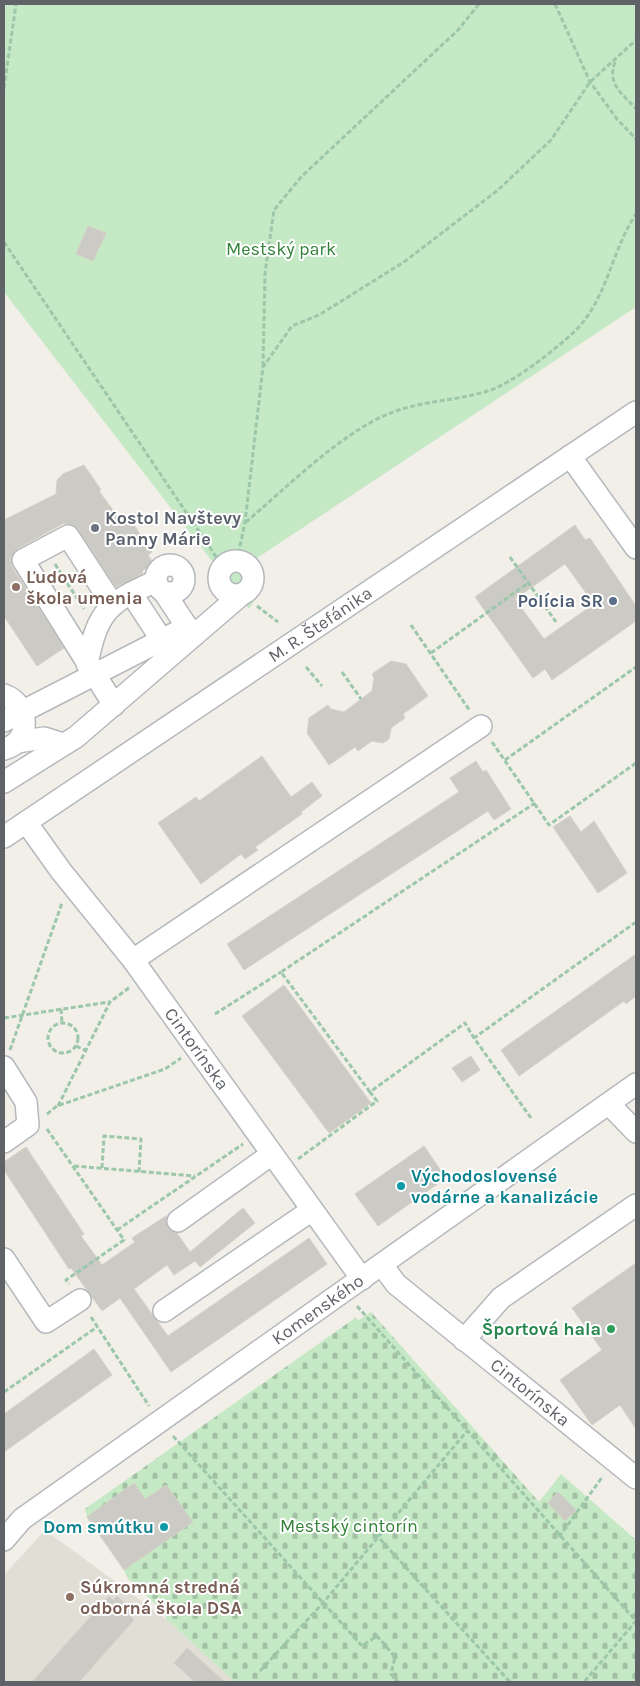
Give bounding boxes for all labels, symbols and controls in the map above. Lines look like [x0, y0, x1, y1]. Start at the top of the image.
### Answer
park label: Mestský park [226, 238, 336, 260]
place label: Kostol Navštevy Panny Márie [105, 507, 241, 550]
marker: Kostol Navštevy Panny Márie [89, 522, 101, 534]
place label: Ľudová škola umenia [26, 566, 142, 609]
marker: Ľudová škola umenia [10, 581, 22, 593]
street label: M. R. Štefánika [264, 582, 376, 667]
place label: Polícia SR [517, 590, 603, 612]
marker: Polícia SR [607, 595, 619, 607]
street label: Cintorínska [160, 1003, 234, 1094]
place label: Východoslovensé vodárne a kanalizácie [411, 1165, 598, 1208]
marker: Východoslovensé vodárne a kanalizácie [395, 1180, 407, 1192]
street label: Komenského [268, 1270, 368, 1350]
place label: Športová hala [482, 1318, 601, 1340]
marker: Športová hala [605, 1323, 617, 1335]
street label: Cintorínska [486, 1354, 574, 1431]
park label: Mestský cintorín [280, 1515, 418, 1537]
place label: Dom smútku [43, 1516, 154, 1538]
marker: Dom smútku [158, 1521, 170, 1533]
place label: Súkromná stredná odborná škola DSA [80, 1576, 242, 1619]
marker: Súkromná stredná odborná škola DSA [64, 1591, 76, 1603]

